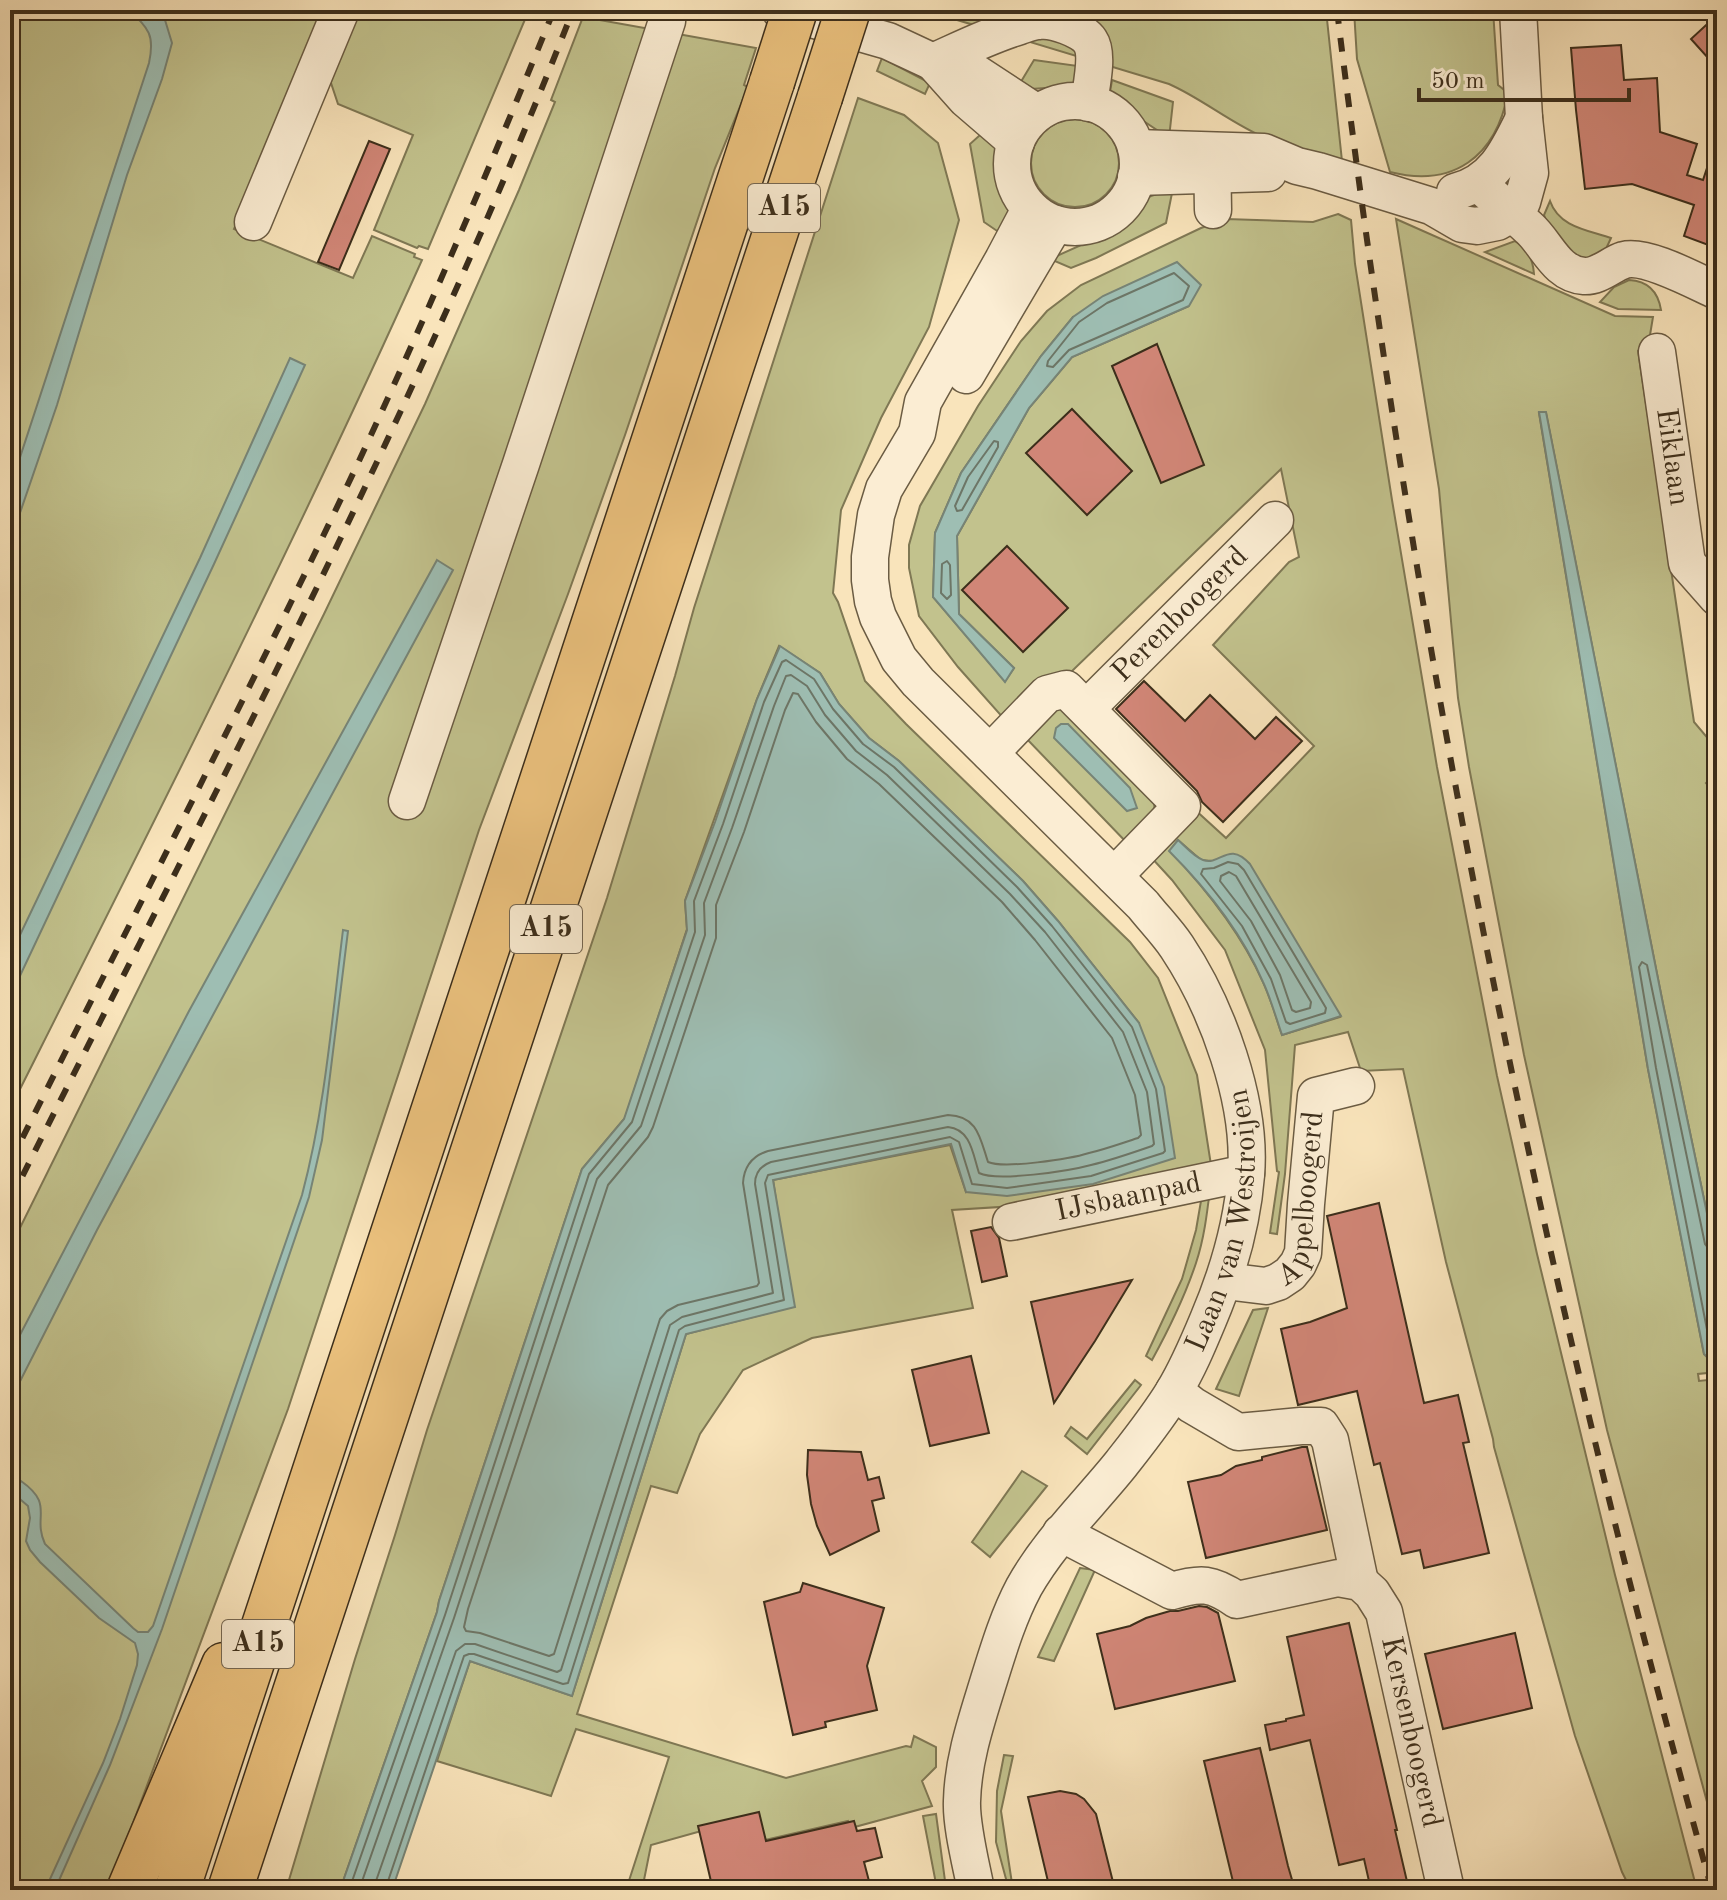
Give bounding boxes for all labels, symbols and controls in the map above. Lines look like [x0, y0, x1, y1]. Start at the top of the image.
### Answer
scale bar [1419, 52, 1629, 102]
text: 50 m [1431, 70, 1485, 94]
road number: A15 [748, 184, 820, 232]
street label: Eiklaan [1650, 406, 1694, 508]
street label: Perenboogerd [1107, 541, 1254, 688]
road number: A15 [510, 905, 582, 953]
street label: Laan van Westroijen [1181, 1086, 1262, 1357]
street label: Appelboogerd [1272, 1110, 1330, 1293]
street label: IJsbaanpad [1053, 1168, 1204, 1227]
road number: A15 [222, 1620, 294, 1668]
street label: Kersenboogerd [1375, 1634, 1447, 1831]

